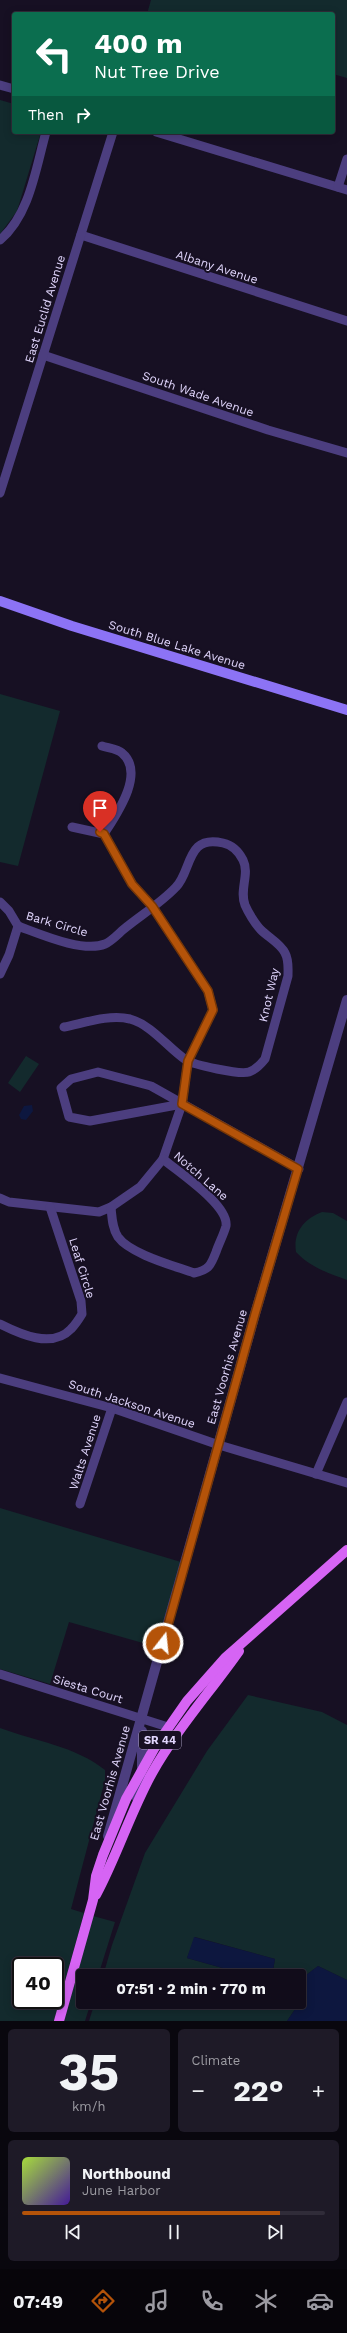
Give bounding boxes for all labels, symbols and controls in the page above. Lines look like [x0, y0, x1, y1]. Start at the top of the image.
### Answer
text: 400 m [94, 27, 183, 60]
icon: left [28, 28, 80, 80]
text: Nut Tree Drive [94, 61, 220, 82]
icon: right [72, 104, 94, 126]
text: Then [28, 106, 64, 124]
street label: Albany Avenue [174, 247, 260, 287]
street label: East Euclid Avenue [22, 253, 68, 365]
street label: South Wade Avenue [140, 368, 256, 420]
street label: South Blue Lake Avenue [107, 618, 247, 673]
pin [83, 791, 117, 832]
icon: arrive [89, 797, 111, 819]
street label: Bark Circle [24, 909, 90, 940]
street label: Knot Way [256, 966, 282, 1023]
street label: Notch Lane [171, 1149, 231, 1203]
street label: Leaf Circle [66, 1236, 98, 1300]
street label: East Voorhis Avenue [204, 1308, 250, 1426]
street label: South Jackson Avenue [67, 1377, 197, 1431]
street label: Walts Avenue [66, 1412, 104, 1492]
position arrow [142, 1622, 184, 1664]
street label: Siesta Court [51, 1672, 125, 1706]
street label: East Voorhis Avenue [87, 1724, 133, 1842]
road number: SR 44 [139, 1731, 181, 1749]
speed limit sign: 40 [12, 1957, 64, 2009]
text: 07:51 · 2 min · 770 m [116, 1980, 266, 1998]
text: 35 [58, 2042, 119, 2103]
text: Climate [192, 2053, 240, 2068]
text: 22° [233, 2073, 284, 2108]
text: − [192, 2078, 205, 2103]
text: + [312, 2078, 325, 2103]
text: km/h [72, 2099, 106, 2114]
text: Northbound [82, 2165, 171, 2183]
text: June Harbor [82, 2183, 161, 2198]
icon: previous [62, 2221, 84, 2243]
icon: pause [163, 2221, 185, 2243]
icon: next [264, 2221, 286, 2243]
icon: directions [89, 2287, 117, 2315]
icon: music [143, 2287, 171, 2315]
icon: phone [198, 2287, 226, 2315]
icon: climate [252, 2287, 280, 2315]
icon: car [306, 2287, 334, 2315]
text: 07:49 [13, 2291, 63, 2312]

